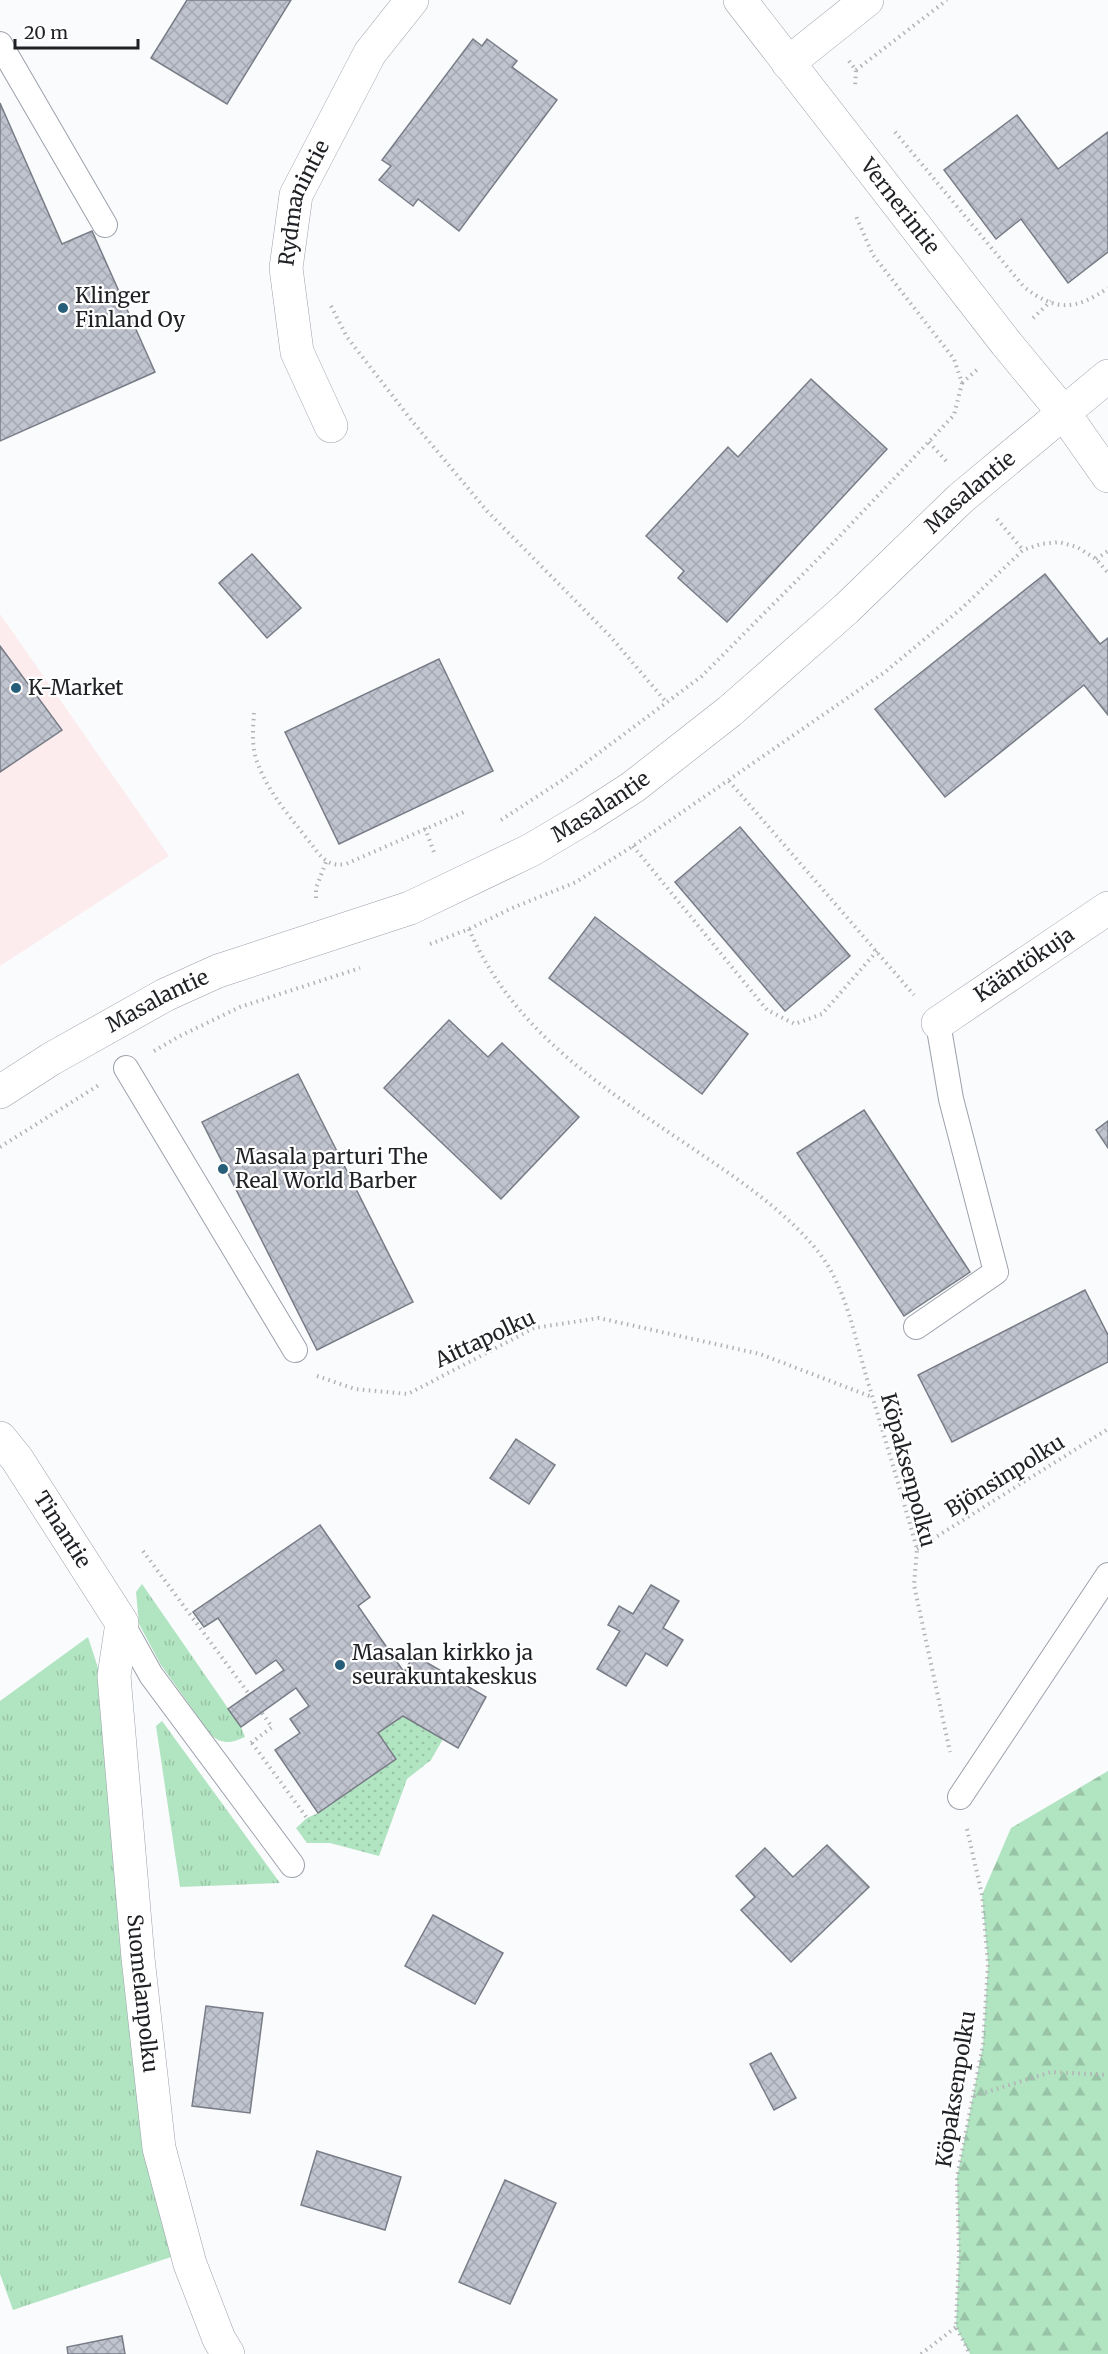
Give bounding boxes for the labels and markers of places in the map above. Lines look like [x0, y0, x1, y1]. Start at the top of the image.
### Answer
place label: Klinger Finland Oy [75, 282, 186, 333]
marker: Klinger Finland Oy [56, 301, 70, 315]
place label: K-Market [28, 674, 124, 701]
marker: K-Market [9, 681, 23, 695]
place label: Masala parturi The Real World Barber [235, 1143, 428, 1194]
marker: Masala parturi The Real World Barber [216, 1162, 230, 1176]
place label: Masalan kirkko ja seurakuntakeskus [352, 1639, 537, 1690]
marker: Masalan kirkko ja seurakuntakeskus [333, 1658, 347, 1672]

